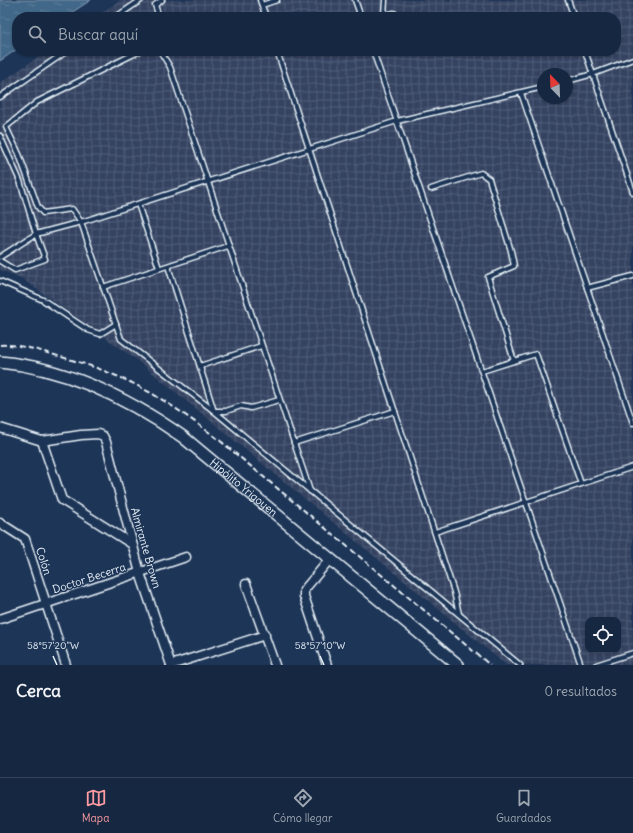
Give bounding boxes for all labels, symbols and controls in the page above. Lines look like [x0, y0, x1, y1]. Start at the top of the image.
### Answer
search box [12, 12, 621, 56]
icon: search [26, 23, 48, 45]
text: Buscar aquí [58, 25, 138, 44]
north arrow [537, 68, 573, 104]
street label: Hipólito Yrigoyen [207, 455, 280, 520]
street label: Almirante Brown [128, 506, 164, 590]
street label: Colón [33, 545, 55, 577]
street label: Doctor Becerra [51, 560, 127, 596]
map controls [585, 617, 621, 653]
button: locate [585, 617, 621, 653]
text: 58°57'20"W [27, 639, 79, 652]
text: 58°57'10"W [295, 639, 345, 652]
text: Cerca [16, 680, 61, 702]
text: 0 resultados [544, 683, 617, 700]
tab: Mapa [82, 787, 109, 825]
tab: Cómo llegar [273, 787, 332, 825]
tab: Guardados [496, 787, 551, 825]

